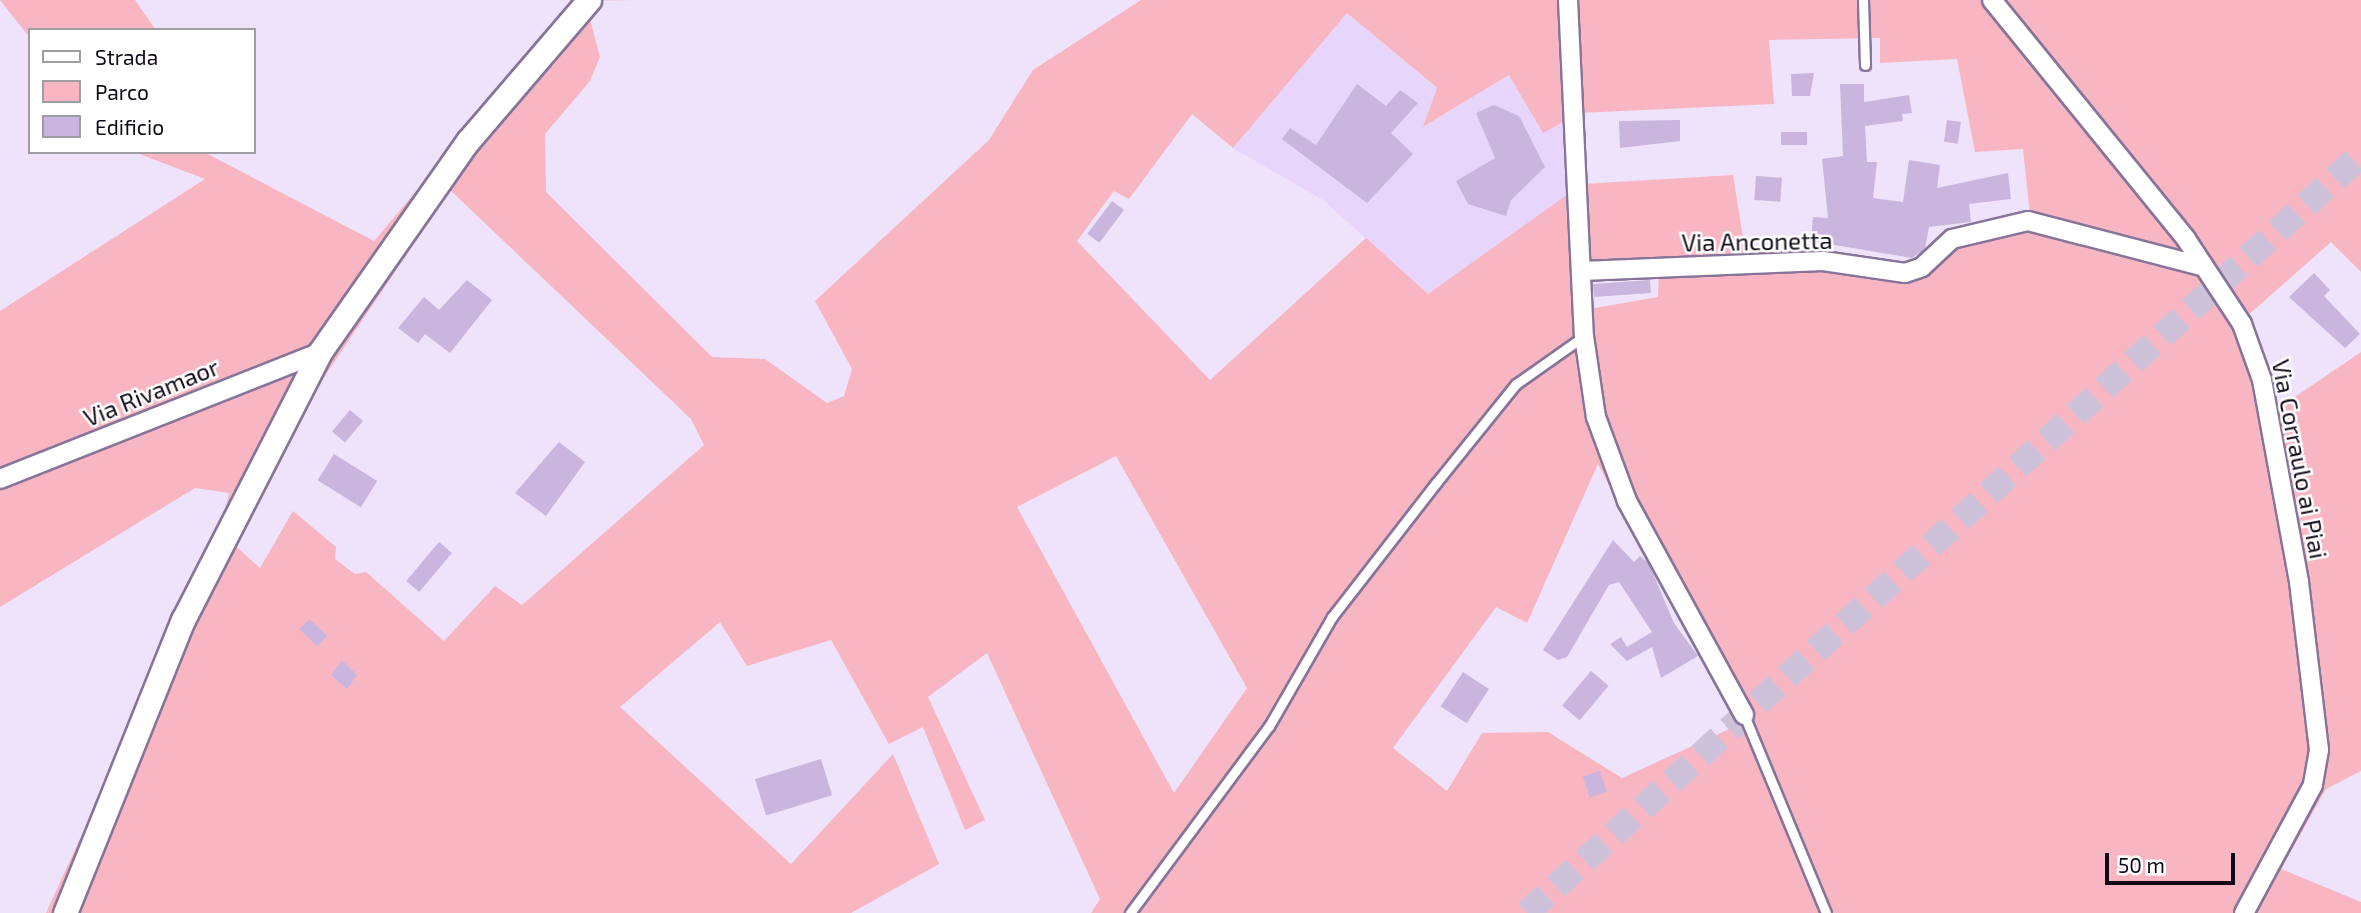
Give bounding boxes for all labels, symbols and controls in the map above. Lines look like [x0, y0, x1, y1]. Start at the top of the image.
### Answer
legend [28, 28, 256, 154]
text: Strada [95, 44, 158, 69]
text: Parco [95, 79, 149, 104]
text: Edificio [95, 114, 164, 139]
street label: Via Anconetta [1681, 225, 1833, 257]
street label: Via Rivamaor [79, 352, 223, 432]
street label: Via Corraulo ai Piai [2267, 357, 2333, 561]
scale bar [2109, 839, 2238, 883]
text: 50 m [2118, 852, 2165, 877]

